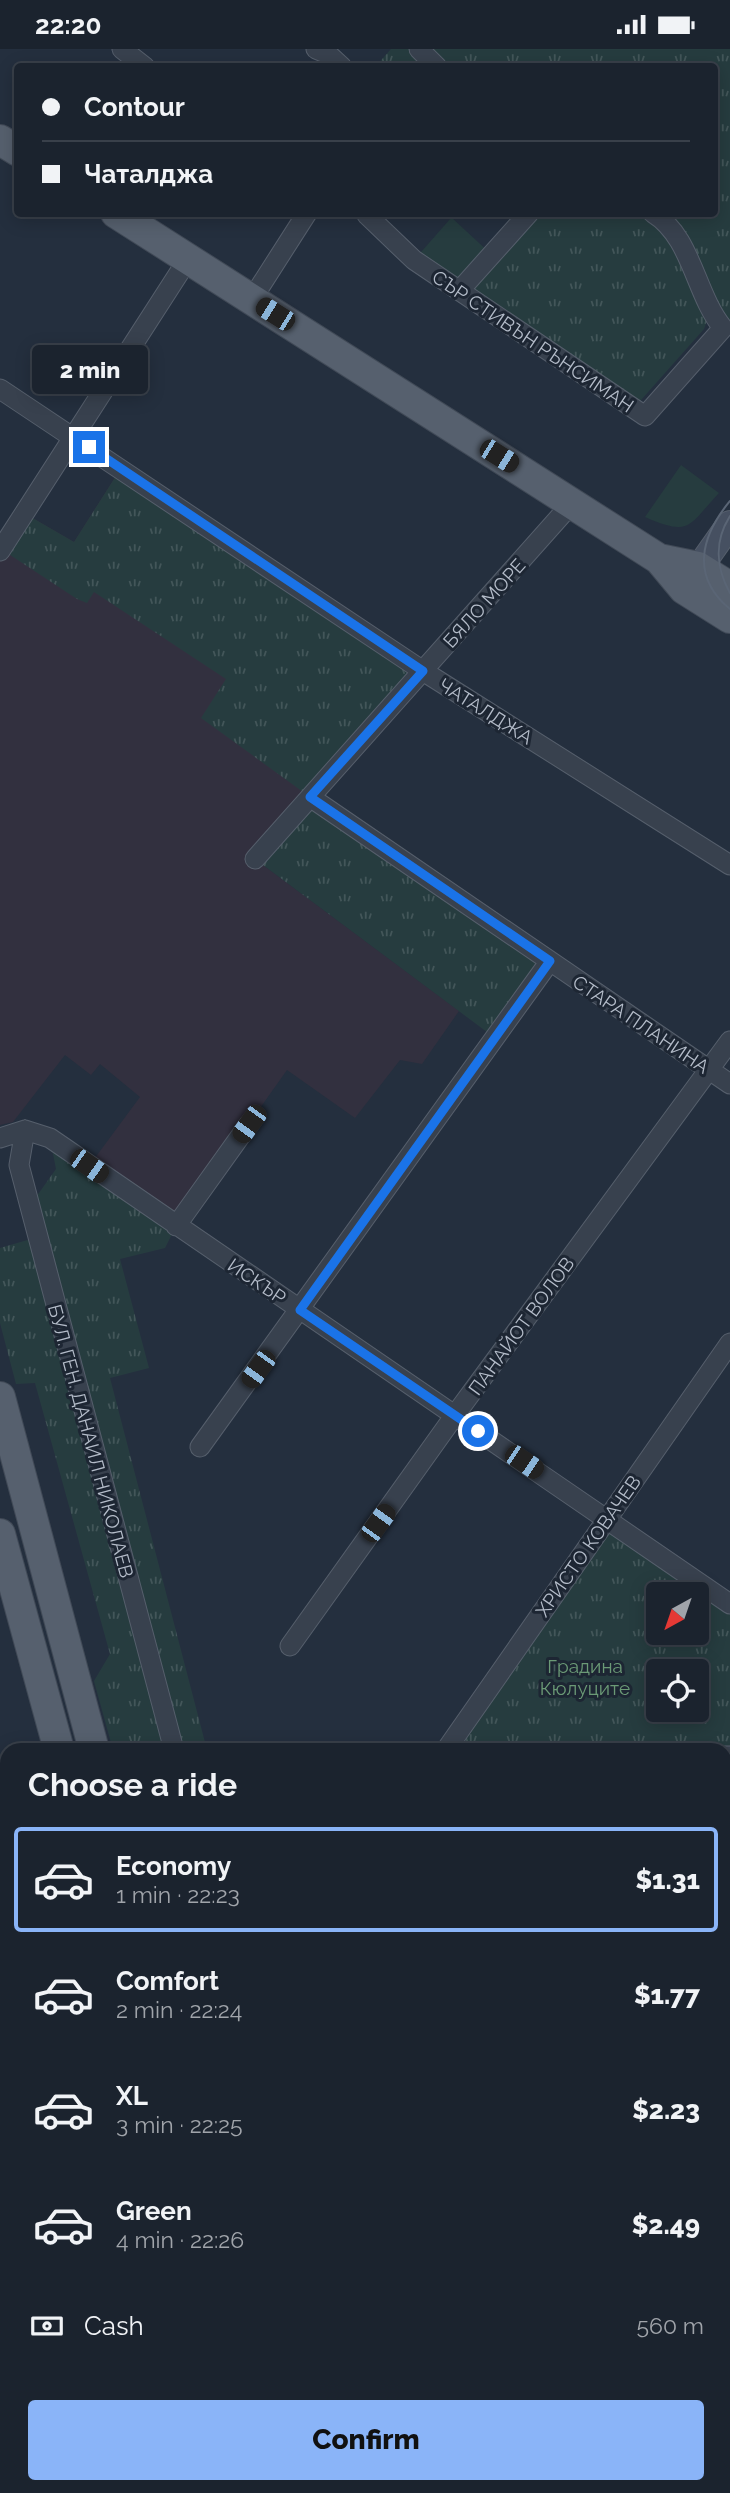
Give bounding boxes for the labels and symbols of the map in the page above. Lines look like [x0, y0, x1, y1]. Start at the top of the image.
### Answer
street label: СЪР СТИВЪН РЪНСИМАН [428, 265, 638, 417]
car [252, 294, 299, 334]
callout: 2 min [31, 345, 147, 395]
route end [73, 431, 105, 463]
car [476, 436, 523, 476]
street label: БЯЛО МОРЕ [438, 554, 530, 652]
street label: ЧАТАЛДЖА [435, 673, 537, 749]
street label: СТАРА ПЛАНИНА [569, 970, 713, 1078]
car [229, 1101, 270, 1147]
car [66, 1145, 113, 1187]
street label: ПАНАЙОТ ВОЛОВ [464, 1253, 578, 1399]
street label: ИСКЪР [224, 1254, 290, 1308]
street label: БУЛ. ГЕН. ДАНАИЛ НИКОЛАЕВ [44, 1302, 138, 1580]
car [238, 1346, 279, 1392]
route start [462, 1415, 494, 1447]
car [501, 1442, 548, 1482]
street label: ХРИСТО КОВАЧЕВ [531, 1471, 645, 1621]
car [358, 1500, 399, 1546]
north arrow [646, 1582, 709, 1645]
park label: Градина Кюлуците [540, 1655, 630, 1699]

